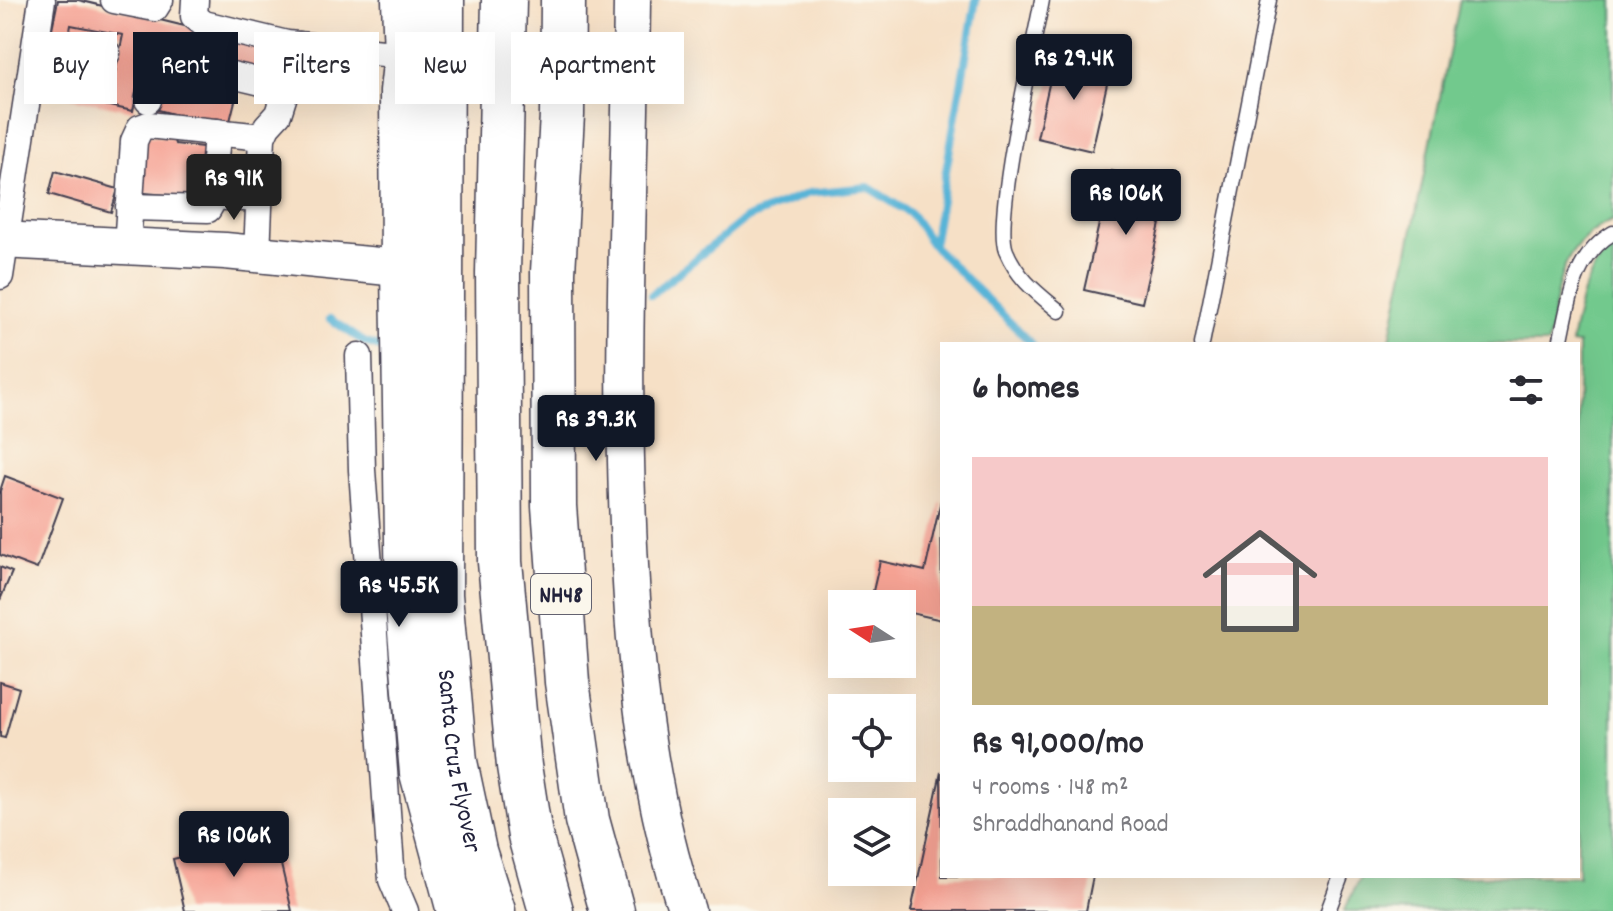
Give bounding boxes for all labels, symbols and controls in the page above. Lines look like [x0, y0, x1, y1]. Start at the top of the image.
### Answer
chip: Buy [24, 32, 117, 104]
chip: Rent [133, 32, 238, 104]
chip: Filters [254, 32, 379, 104]
chip: New [395, 32, 495, 104]
chip: Apartment [511, 32, 684, 104]
pin: Rs 29.4K [991, 34, 1157, 102]
text: Rs 29.4K [1034, 41, 1114, 78]
pin: Rs 91K [169, 154, 299, 222]
text: Rs 91K [204, 161, 264, 198]
pin: Rs 106K [1052, 169, 1200, 237]
text: Rs 106K [1089, 176, 1163, 213]
text: 6 homes [972, 366, 1080, 415]
icon: filters [1504, 368, 1548, 412]
pin: Rs 39.3K [513, 395, 679, 463]
text: Rs 39.3K [556, 402, 636, 439]
icon: home [1188, 509, 1332, 653]
pin: Rs 45.5K [316, 561, 482, 629]
text: Rs 45.5K [359, 568, 439, 605]
road number: NH48 [531, 574, 591, 614]
north arrow [828, 590, 916, 678]
map controls [828, 590, 916, 886]
street label: Santa Cruz Flyover [426, 668, 490, 857]
button: locate [828, 694, 916, 782]
text: Rs 91,000/mo [972, 721, 1144, 770]
text: 4 rooms · 148 m² [972, 770, 1128, 807]
button: layers [828, 798, 916, 886]
text: Shraddhanand Road [972, 807, 1169, 844]
pin: Rs 106K [160, 811, 308, 879]
text: Rs 106K [197, 818, 271, 855]

